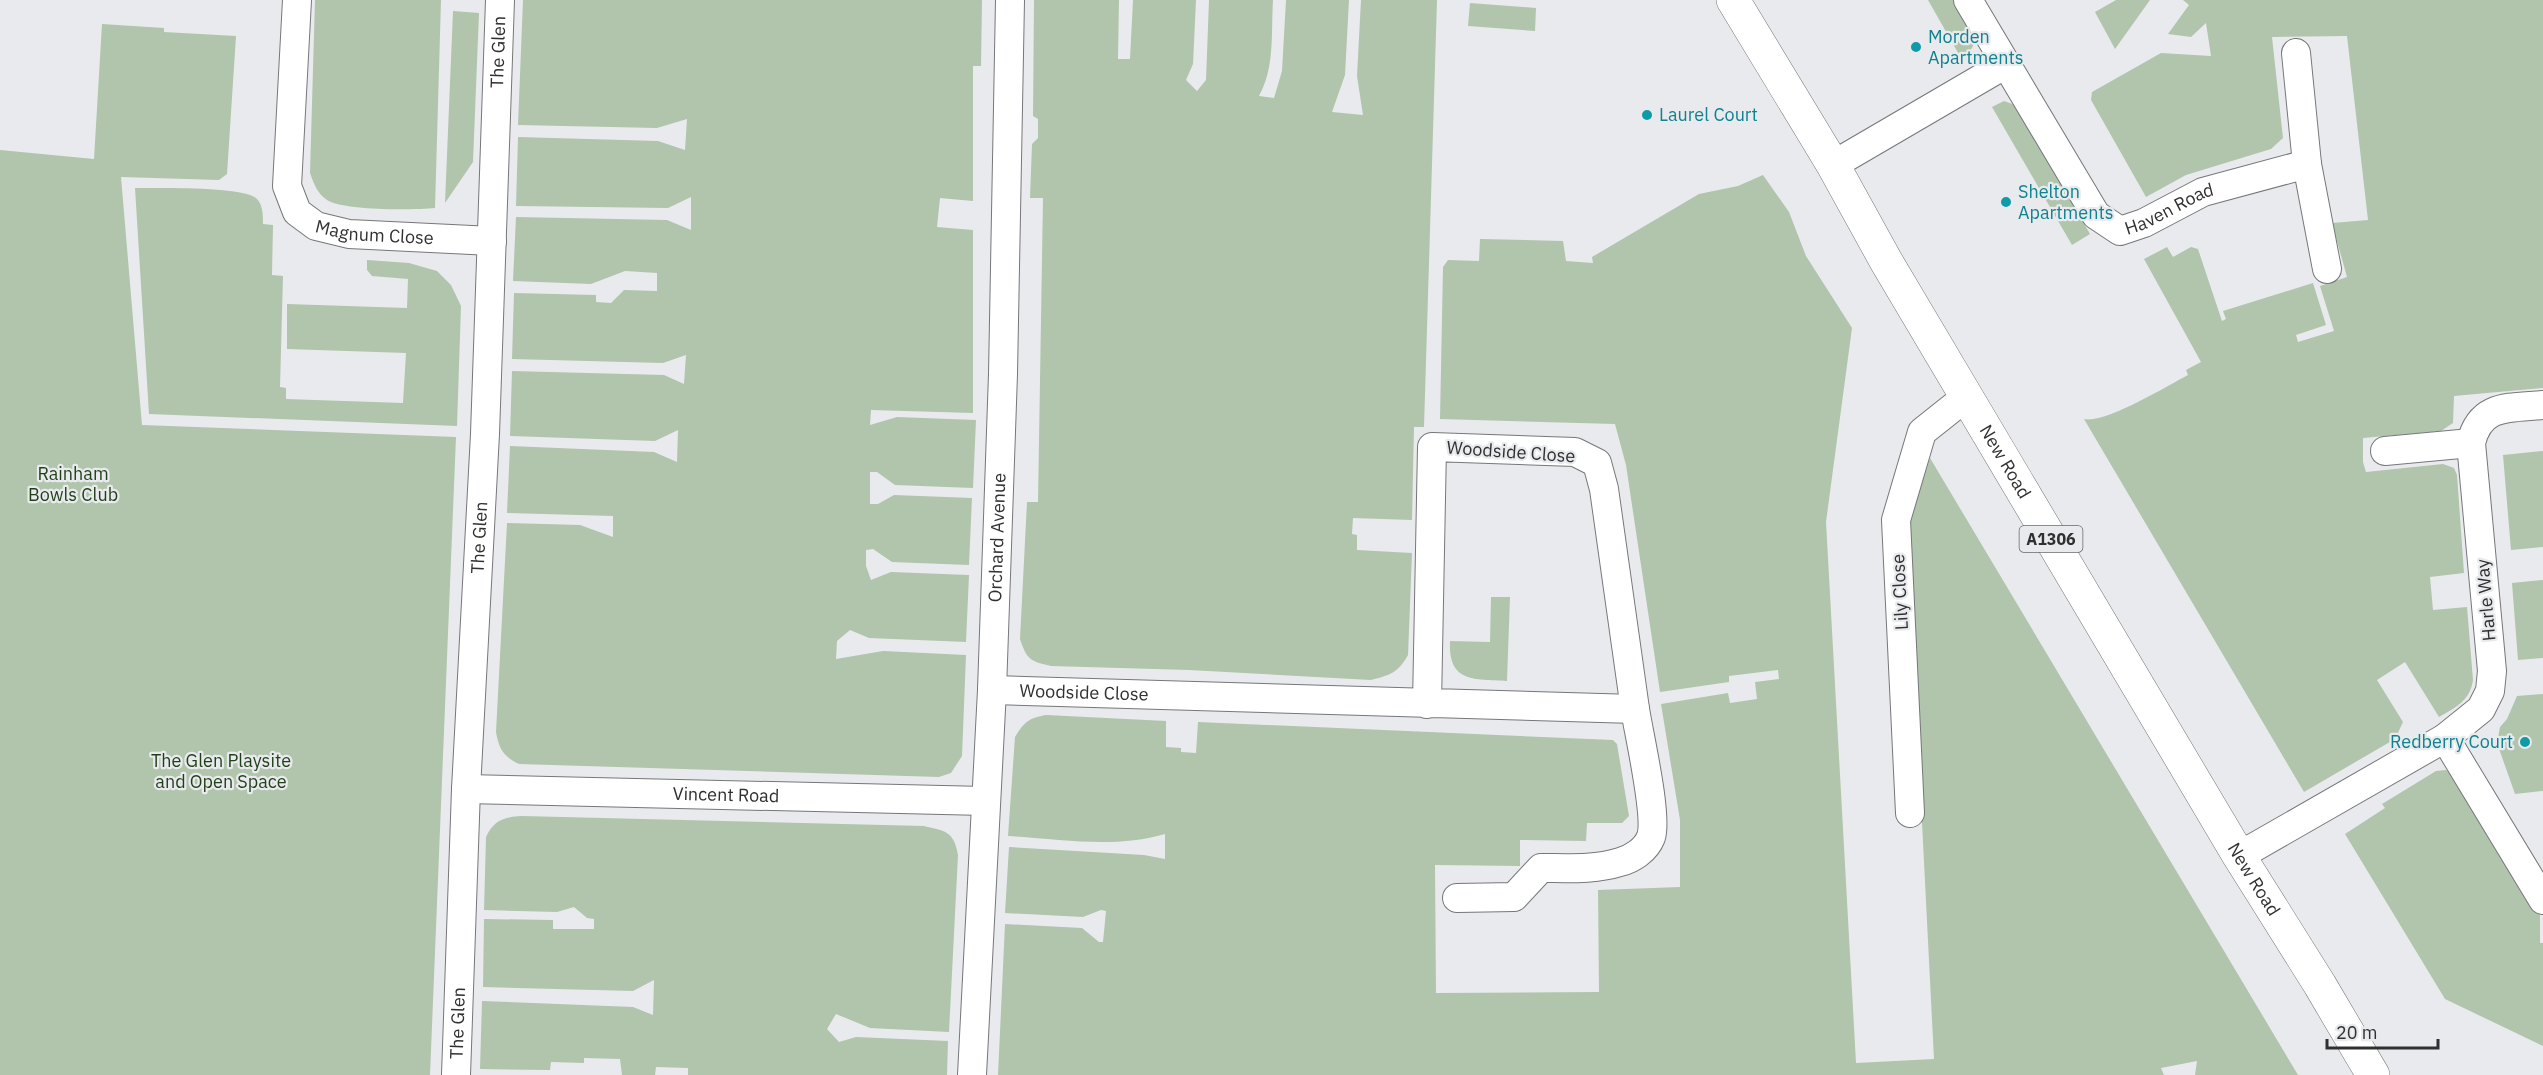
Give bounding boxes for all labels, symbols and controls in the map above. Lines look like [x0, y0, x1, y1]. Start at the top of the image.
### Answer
street label: The Glen [485, 15, 510, 88]
place label: Morden Apartments [1928, 25, 2024, 69]
marker: Morden Apartments [1909, 40, 1923, 54]
place label: Laurel Court [1659, 103, 1758, 126]
marker: Laurel Court [1640, 108, 1654, 122]
street label: Haven Road [2121, 178, 2216, 240]
place label: Shelton Apartments [2018, 180, 2114, 224]
marker: Shelton Apartments [1999, 195, 2013, 209]
street label: Magnum Close [313, 214, 434, 249]
street label: New Road [1975, 420, 2036, 503]
street label: Woodside Close [1446, 436, 1576, 467]
park label: Rainham Bowls Club [28, 462, 118, 506]
street label: Orchard Avenue [983, 472, 1011, 603]
street label: The Glen [466, 501, 492, 574]
road number: A1306 [2020, 526, 2082, 552]
street label: Lily Close [1886, 553, 1913, 631]
street label: Harle Way [2470, 558, 2501, 642]
street label: Woodside Close [1019, 679, 1149, 706]
place label: Redberry Court [2390, 730, 2513, 753]
marker: Redberry Court [2518, 735, 2532, 749]
park label: The Glen Playsite and Open Space [151, 749, 291, 793]
street label: Vincent Road [672, 782, 780, 807]
street label: New Road [2223, 838, 2286, 920]
street label: The Glen [445, 987, 470, 1060]
scale bar [2327, 1012, 2438, 1050]
text: 20 m [2336, 1021, 2378, 1044]

